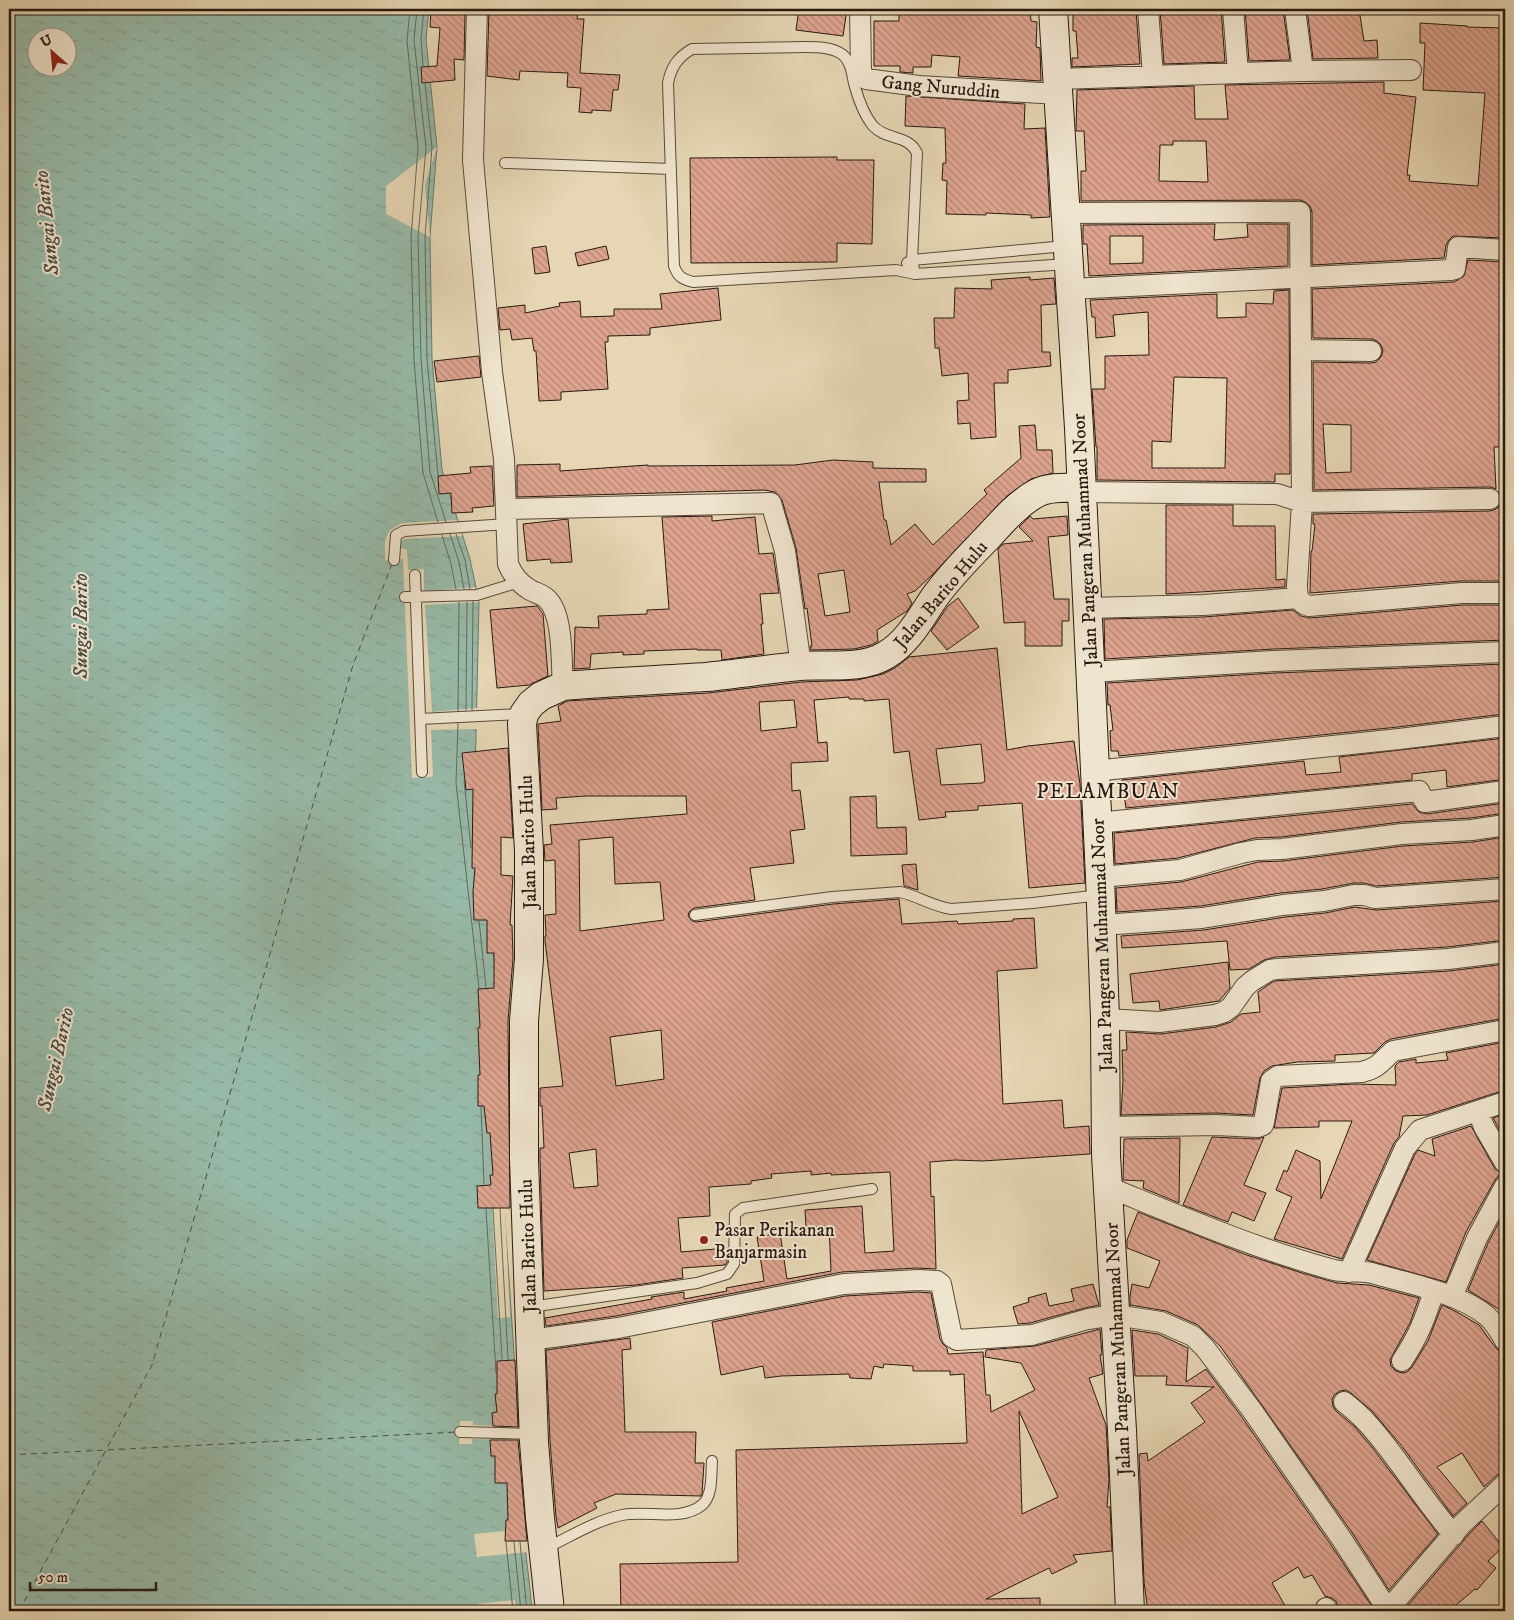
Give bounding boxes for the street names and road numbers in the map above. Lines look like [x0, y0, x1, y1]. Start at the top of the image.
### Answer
street label: Gang Nuruddin [881, 71, 1001, 104]
street label: Jalan Pangeran Muhammad Noor [1067, 413, 1104, 669]
street label: Jalan Barito Hulu [888, 536, 993, 655]
street label: Jalan Barito Hulu [515, 775, 542, 911]
street label: Jalan Pangeran Muhammad Noor [1087, 818, 1118, 1074]
street label: Jalan Barito Hulu [515, 1179, 542, 1315]
street label: Jalan Pangeran Muhammad Noor [1100, 1222, 1137, 1478]

